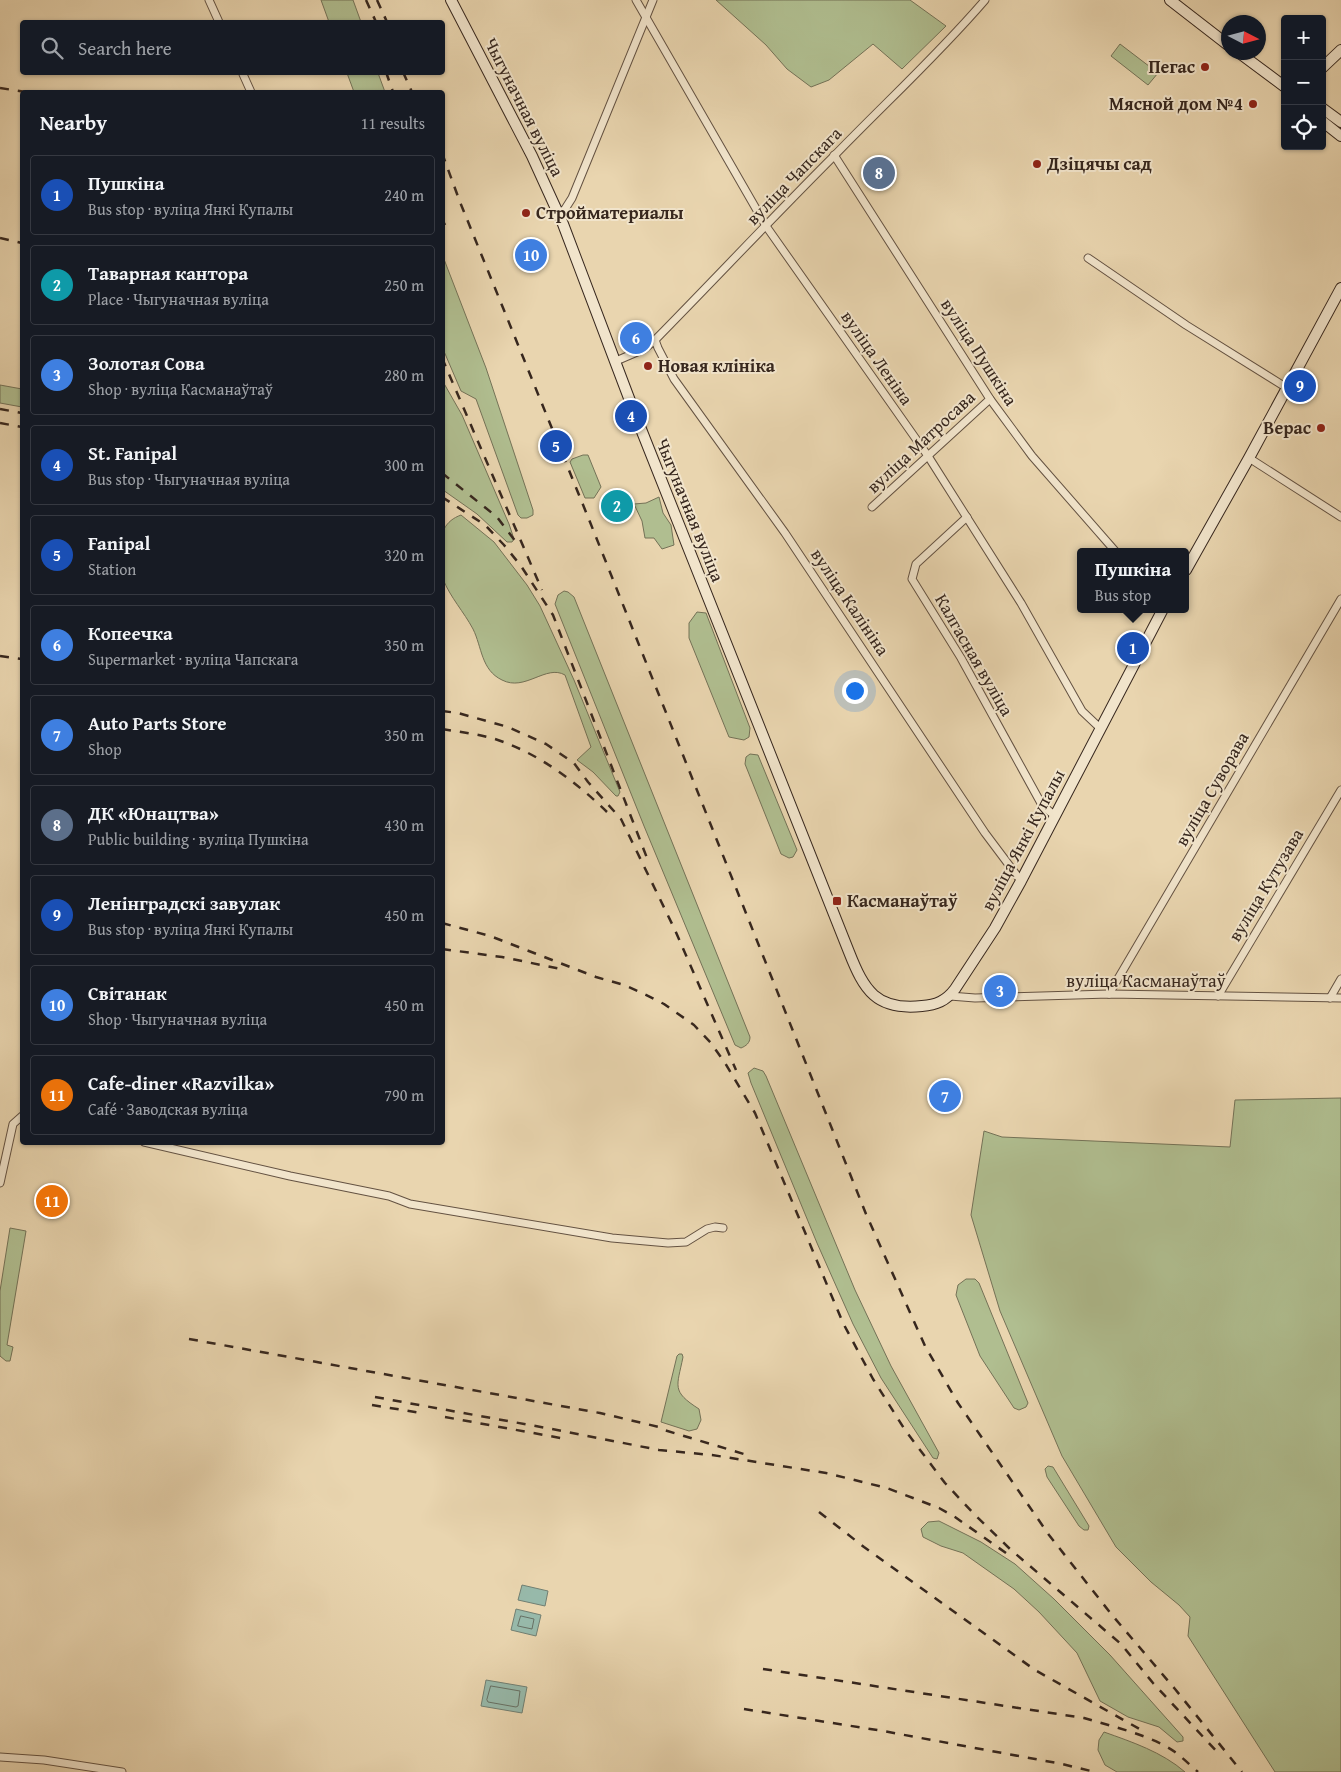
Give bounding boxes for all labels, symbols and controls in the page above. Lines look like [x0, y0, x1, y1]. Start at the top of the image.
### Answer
north arrow [1221, 15, 1266, 60]
map controls [1281, 15, 1326, 150]
button: + [1281, 15, 1326, 60]
search box [20, 20, 445, 75]
street label: Чыгуначная вуліца [478, 33, 571, 181]
icon: search [38, 34, 66, 62]
text: Search here [78, 34, 172, 62]
place label: Пегас [1148, 53, 1195, 80]
button: − [1281, 60, 1326, 105]
marker: Пегас [1199, 61, 1211, 73]
place label: Мясной дом №4 [1109, 90, 1243, 117]
marker: Мясной дом №4 [1247, 98, 1259, 110]
button: locate [1281, 105, 1326, 150]
text: Nearby [40, 107, 107, 138]
text: 11 results [361, 111, 425, 135]
street label: вуліца Чапскага [740, 120, 848, 231]
place label: Дзіцячы сад [1046, 150, 1152, 177]
pin: 8 [863, 154, 895, 192]
marker: Дзіцячы сад [1031, 158, 1043, 170]
text: Пушкіна [88, 169, 165, 197]
text: 1 [53, 183, 61, 207]
text: 240 m [384, 183, 424, 207]
text: Bus stop · вуліца Янкі Купалы [88, 197, 293, 221]
place label: Стройматериалы [536, 199, 683, 226]
marker: Стройматериалы [520, 207, 532, 219]
pin: 10 [515, 236, 547, 274]
text: Таварная кантора [88, 259, 248, 287]
text: 2 [53, 273, 61, 297]
text: 250 m [384, 273, 424, 297]
text: Place · Чыгуначная вуліца [88, 287, 269, 311]
street label: вуліца Пушкіна [934, 293, 1025, 411]
street label: вуліца Леніна [835, 305, 920, 411]
pin: 6 [620, 319, 652, 357]
text: Золотая Сова [88, 349, 205, 377]
place label: Новая клініка [658, 352, 776, 379]
marker: Новая клініка [642, 360, 654, 372]
text: 3 [53, 363, 61, 387]
text: 280 m [384, 363, 424, 387]
pin: 9 [1284, 367, 1316, 405]
text: Shop · вуліца Касманаўтаў [88, 377, 273, 401]
street label: вуліца Матросава [860, 384, 981, 499]
pin: 4 [615, 397, 647, 435]
place label: Верас [1263, 414, 1311, 441]
marker: Верас [1315, 422, 1327, 434]
pin: 5 [540, 427, 572, 465]
street label: Чыгуначная вуліца [649, 434, 732, 586]
text: St. Fanipal [88, 439, 177, 467]
text: 4 [53, 453, 61, 477]
text: 300 m [384, 453, 424, 477]
text: Bus stop · Чыгуначная вуліца [88, 467, 290, 491]
pin: 2 [601, 487, 633, 525]
text: Fanipal [88, 529, 150, 557]
street label: вуліца Калініна [804, 542, 897, 661]
text: 5 [53, 543, 61, 567]
text: 320 m [384, 543, 424, 567]
popup [1077, 548, 1189, 613]
text: Пушкіна [1095, 555, 1171, 583]
text: Station [88, 557, 136, 581]
text: Bus stop [1095, 583, 1151, 607]
street label: Калгасная вуліца [928, 588, 1021, 721]
text: Копеечка [88, 619, 173, 647]
pin: 1 [1117, 629, 1149, 667]
text: 6 [53, 633, 61, 657]
text: 350 m [384, 633, 424, 657]
text: Supermarket · вуліца Чапскага [88, 647, 298, 671]
your location [842, 678, 868, 704]
text: Auto Parts Store [88, 709, 227, 737]
text: 7 [53, 723, 61, 747]
text: 350 m [384, 723, 424, 747]
street label: вуліца Суворава [1168, 726, 1256, 851]
text: Shop [88, 737, 122, 761]
street label: вуліца Янкі Купалы [974, 764, 1071, 915]
text: ДК «Юнацтва» [88, 799, 219, 827]
text: 8 [53, 813, 61, 837]
text: 430 m [384, 813, 424, 837]
street label: вуліца Кутузава [1221, 823, 1310, 946]
text: Public building · вуліца Пушкіна [88, 827, 309, 851]
place label: Касманаўтаў [847, 887, 958, 914]
text: Ленінградскі завулак [88, 889, 280, 917]
marker: Касманаўтаў [831, 895, 843, 907]
text: 9 [53, 903, 61, 927]
text: 450 m [384, 903, 424, 927]
text: Bus stop · вуліца Янкі Купалы [88, 917, 293, 941]
street label: вуліца Касманаўтаў [1066, 967, 1226, 994]
pin: 3 [984, 972, 1016, 1010]
text: Світанак [88, 979, 167, 1007]
text: 10 [49, 993, 65, 1017]
text: 450 m [384, 993, 424, 1017]
text: Shop · Чыгуначная вуліца [88, 1007, 267, 1031]
text: Cafe-diner «Razvilka» [88, 1069, 274, 1097]
pin: 7 [929, 1077, 961, 1115]
text: 11 [49, 1083, 65, 1107]
text: 790 m [384, 1083, 424, 1107]
text: Café · Заводская вуліца [88, 1097, 248, 1121]
pin: 11 [36, 1182, 68, 1220]

